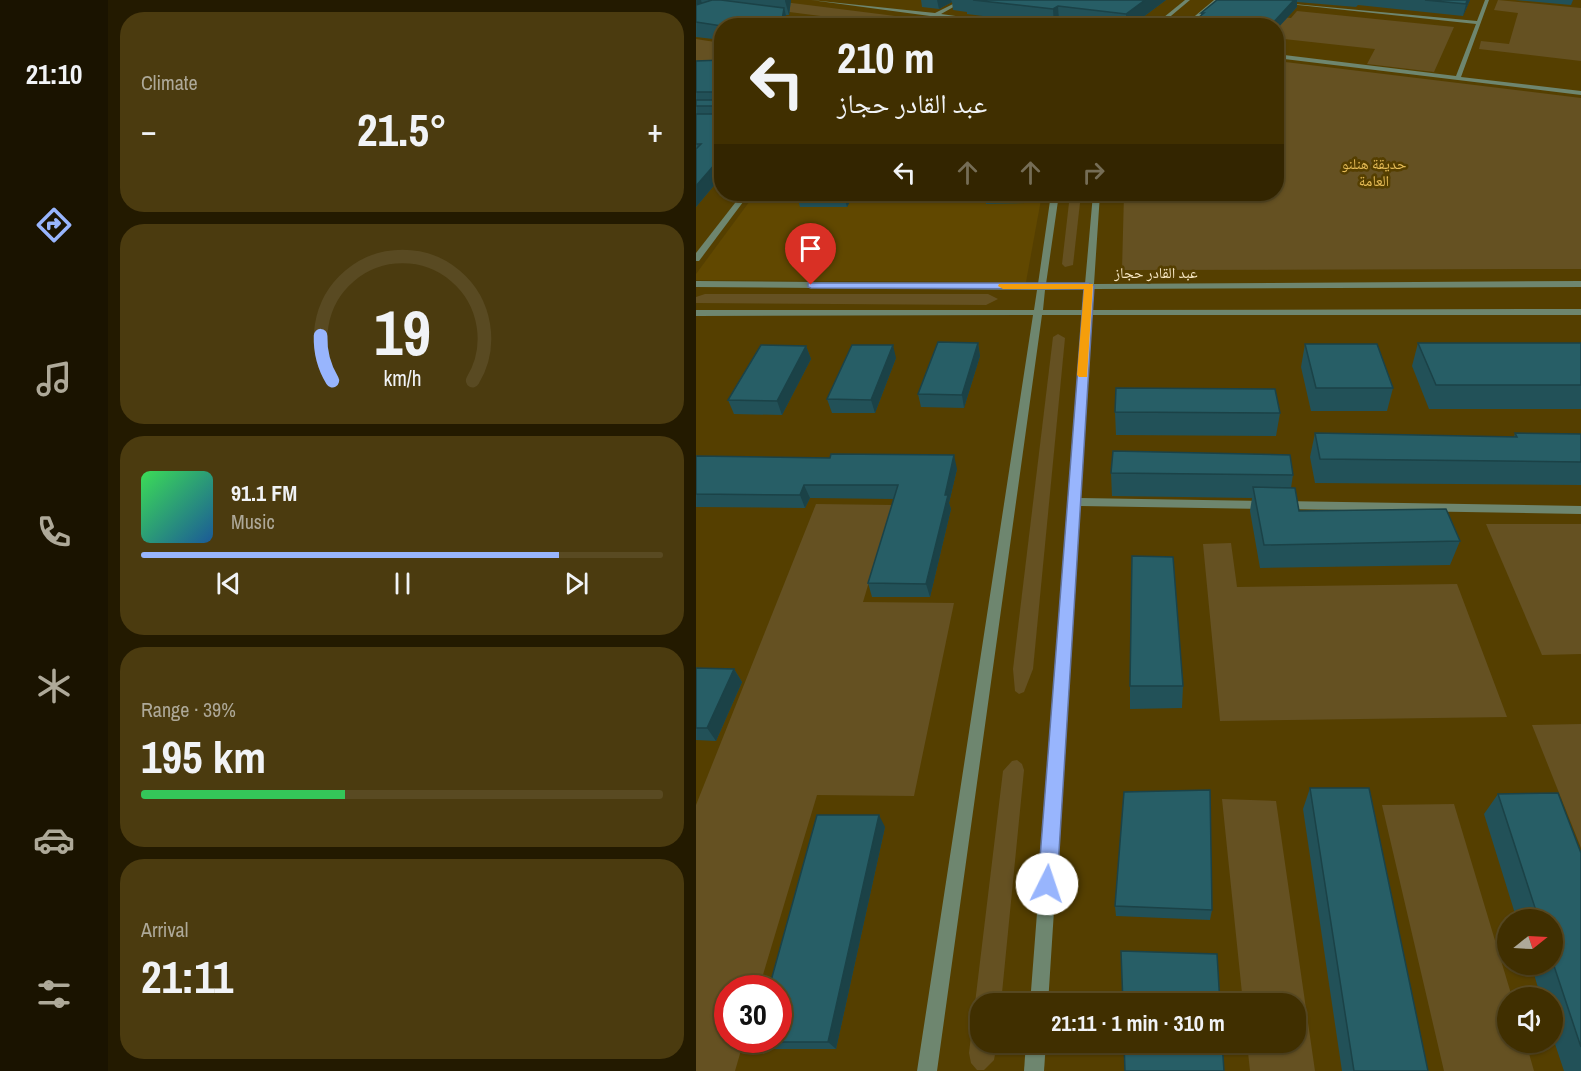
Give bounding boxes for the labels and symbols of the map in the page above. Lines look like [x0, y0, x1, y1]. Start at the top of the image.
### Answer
park label: حديقة هنلنو العامة [1342, 153, 1407, 191]
pin [785, 223, 836, 285]
street label: عبد القادر حجاز [1113, 262, 1198, 283]
position arrow [1015, 852, 1079, 916]
north arrow [1497, 909, 1563, 975]
speed limit sign: 30 [714, 975, 792, 1053]

